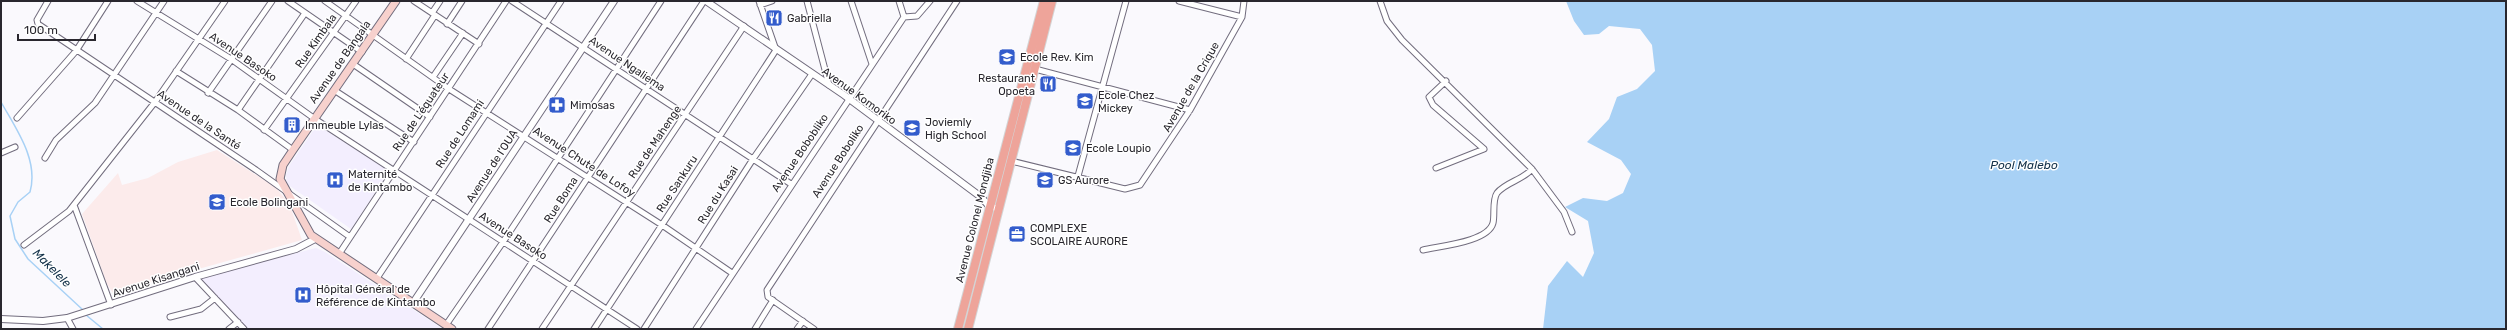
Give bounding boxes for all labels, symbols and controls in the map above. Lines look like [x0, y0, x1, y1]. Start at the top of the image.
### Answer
restaurant icon: Gabriella [764, 8, 784, 28]
street label: Rue Kimbala [293, 11, 339, 71]
place label: Gabriella [787, 12, 832, 25]
scale bar [18, 16, 95, 42]
street label: Avenue de Bangala [307, 18, 373, 106]
text: 100 m [24, 23, 58, 37]
street label: Avenue Basoko [207, 30, 279, 84]
street label: Avenue Ngaliema [587, 34, 667, 94]
street label: Avenue de la Crique [1160, 40, 1222, 134]
school or university icon: Ecole Rev. Kim [997, 47, 1017, 67]
place label: Ecole Rev. Kim [1020, 51, 1094, 64]
street label: Avenue Komoriko [819, 65, 899, 127]
street label: Rue de L'équateur [390, 70, 453, 154]
place label: Restaurant Opoeta [978, 72, 1036, 98]
restaurant icon: Restaurant Opoeta [1038, 74, 1058, 94]
street label: Avenue de la Santé [155, 87, 243, 153]
place label: Ecole Chez Mickey [1098, 89, 1155, 115]
school or university icon: Ecole Chez Mickey [1075, 91, 1095, 111]
pharmacy icon: Mimosas [547, 95, 567, 115]
street label: Rue de Lomami [433, 97, 487, 171]
place label: Mimosas [570, 99, 615, 112]
street label: Rue de Mahenge [626, 103, 684, 181]
street label: Avenue Bobobliko [769, 112, 831, 194]
building icon: Immeuble Lylas [282, 115, 302, 135]
place label: Joviemly High School [925, 116, 986, 142]
school or university icon: Joviemly High School [902, 118, 922, 138]
place label: Immeuble Lylas [305, 119, 384, 132]
street label: Avenue Boboliko [809, 122, 867, 200]
street label: Avenue Chute de Lofoy [531, 124, 637, 200]
street label: Avenue de l’OUA [464, 127, 521, 205]
school or university icon: Ecole Loupio [1063, 138, 1083, 158]
place label: Ecole Loupio [1086, 142, 1151, 155]
street label: Rue Sankuru [654, 153, 700, 215]
street label: Avenue Colonel Mondjiba [953, 156, 997, 284]
water label: Pool Malebo [1990, 158, 2058, 172]
street label: Rue du Kasai [695, 164, 741, 226]
place label: Maternité de Kintambo [348, 168, 412, 194]
hospital icon: Maternité de Kintambo [325, 170, 345, 190]
school or university icon: GS Aurore [1035, 170, 1055, 190]
place label: GS Aurore [1058, 174, 1109, 187]
street label: Rue Boma [541, 175, 581, 225]
school or university icon: Ecole Bolingani [207, 192, 227, 212]
place label: Ecole Bolingani [230, 196, 308, 209]
street label: Avenue Basoko [477, 209, 549, 263]
place label: COMPLEXE SCOLAIRE AURORE [1030, 222, 1128, 248]
office icon: COMPLEXE SCOLAIRE AURORE [1007, 224, 1027, 244]
water label: Makelele [30, 246, 74, 290]
street label: Avenue Kisangani [111, 260, 201, 300]
place label: Hôpital Général de Référence de Kintambo [316, 283, 436, 309]
hospital icon: Hôpital Général de Référence de Kintambo [293, 285, 313, 305]

